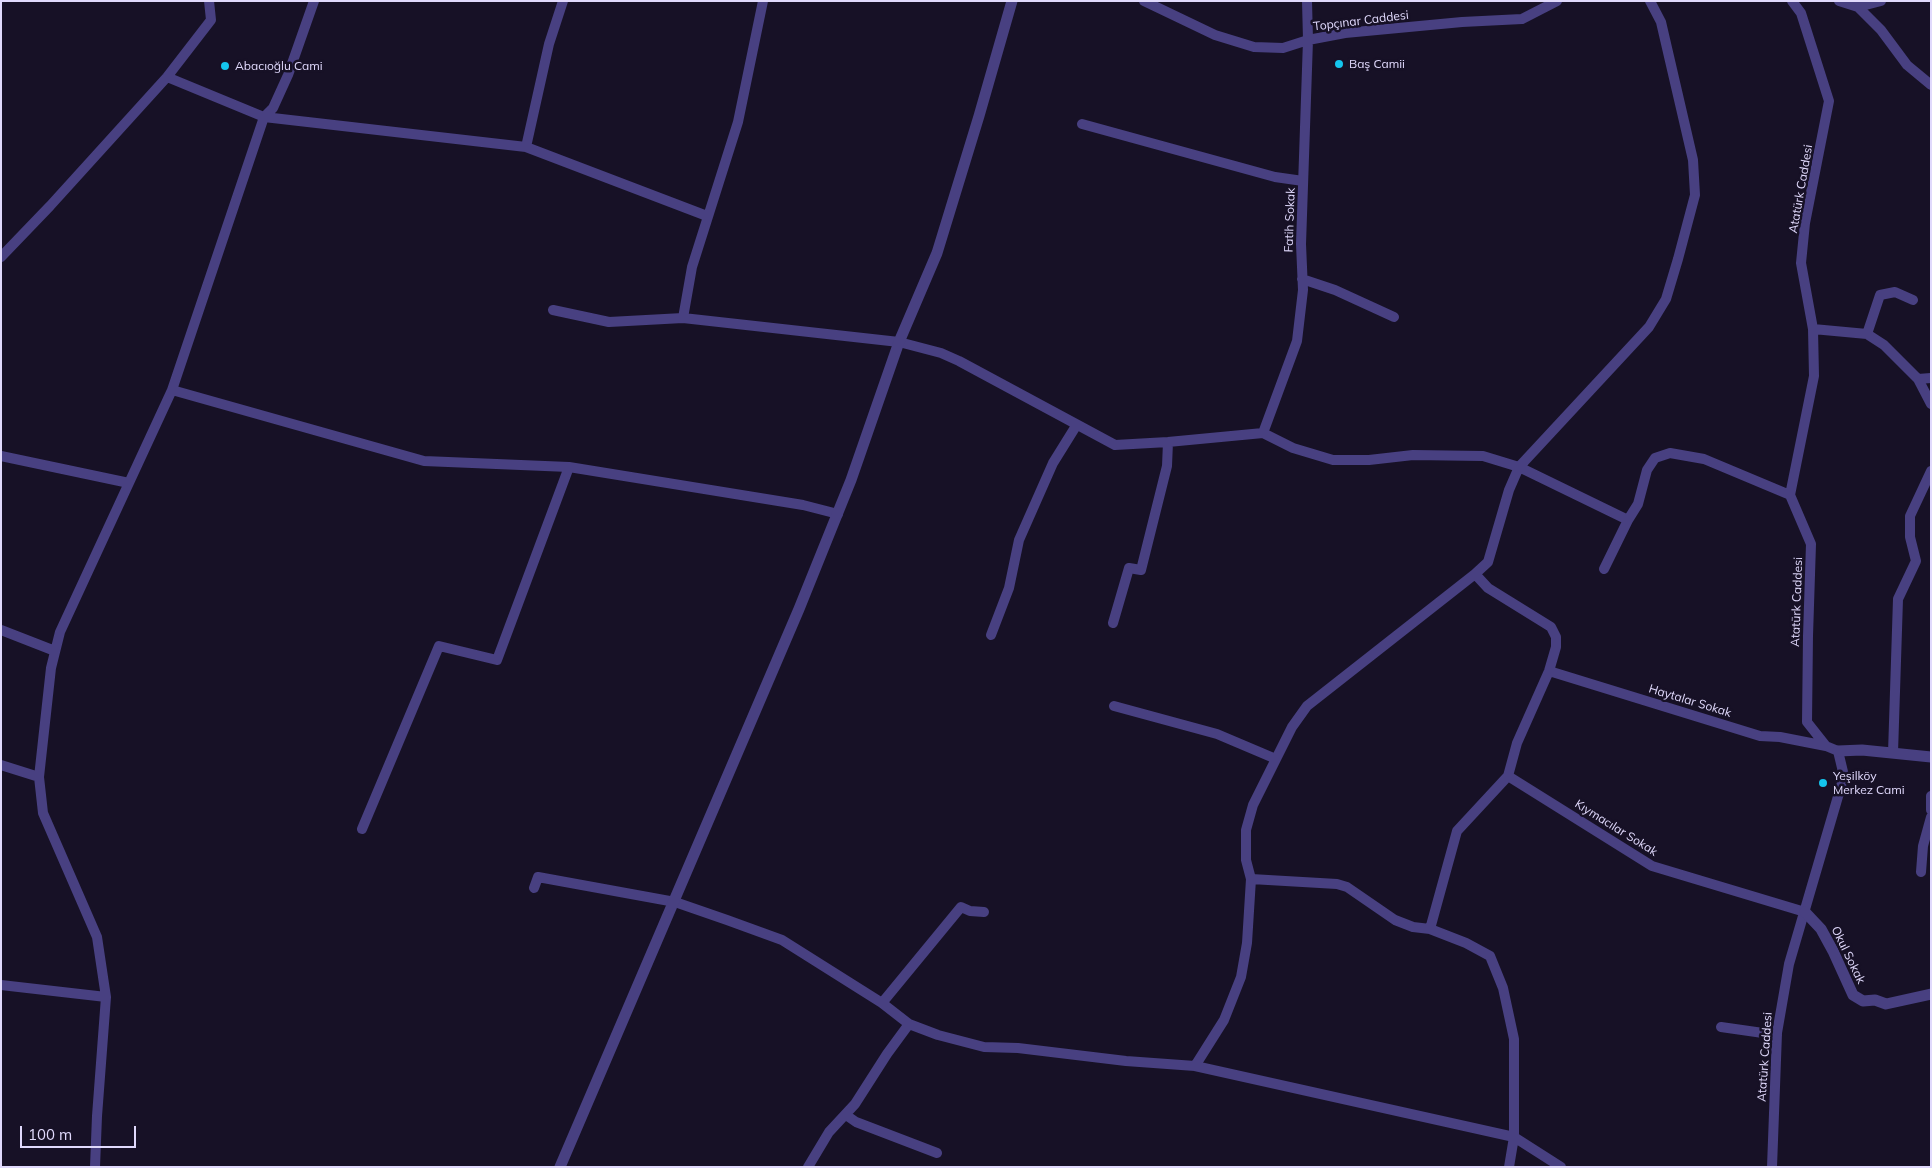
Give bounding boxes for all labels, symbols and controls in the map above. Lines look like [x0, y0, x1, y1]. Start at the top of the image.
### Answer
street label: Topçınar Caddesi [1313, 8, 1409, 34]
place label: Baş Camii [1349, 57, 1405, 71]
marker: Baş Camii [1333, 58, 1345, 70]
place label: Abacıoğlu Cami [235, 59, 323, 73]
marker: Abacıoğlu Cami [219, 60, 231, 72]
street label: Atatürk Caddesi [1786, 144, 1816, 234]
street label: Fatih Sokak [1282, 187, 1298, 253]
street label: Atatürk Caddesi [1788, 557, 1806, 647]
street label: Haytalar Sokak [1647, 682, 1733, 720]
place label: Yeşilköy Merkez Cami [1833, 769, 1905, 797]
marker: Yeşilköy Merkez Cami [1817, 777, 1829, 789]
street label: Kıymacılar Sokak [1572, 797, 1660, 859]
street label: Okul Sokak [1828, 924, 1868, 986]
street label: Atatürk Caddesi [1755, 1012, 1775, 1102]
scale bar [22, 1116, 139, 1148]
text: 100 m [28, 1125, 72, 1144]

